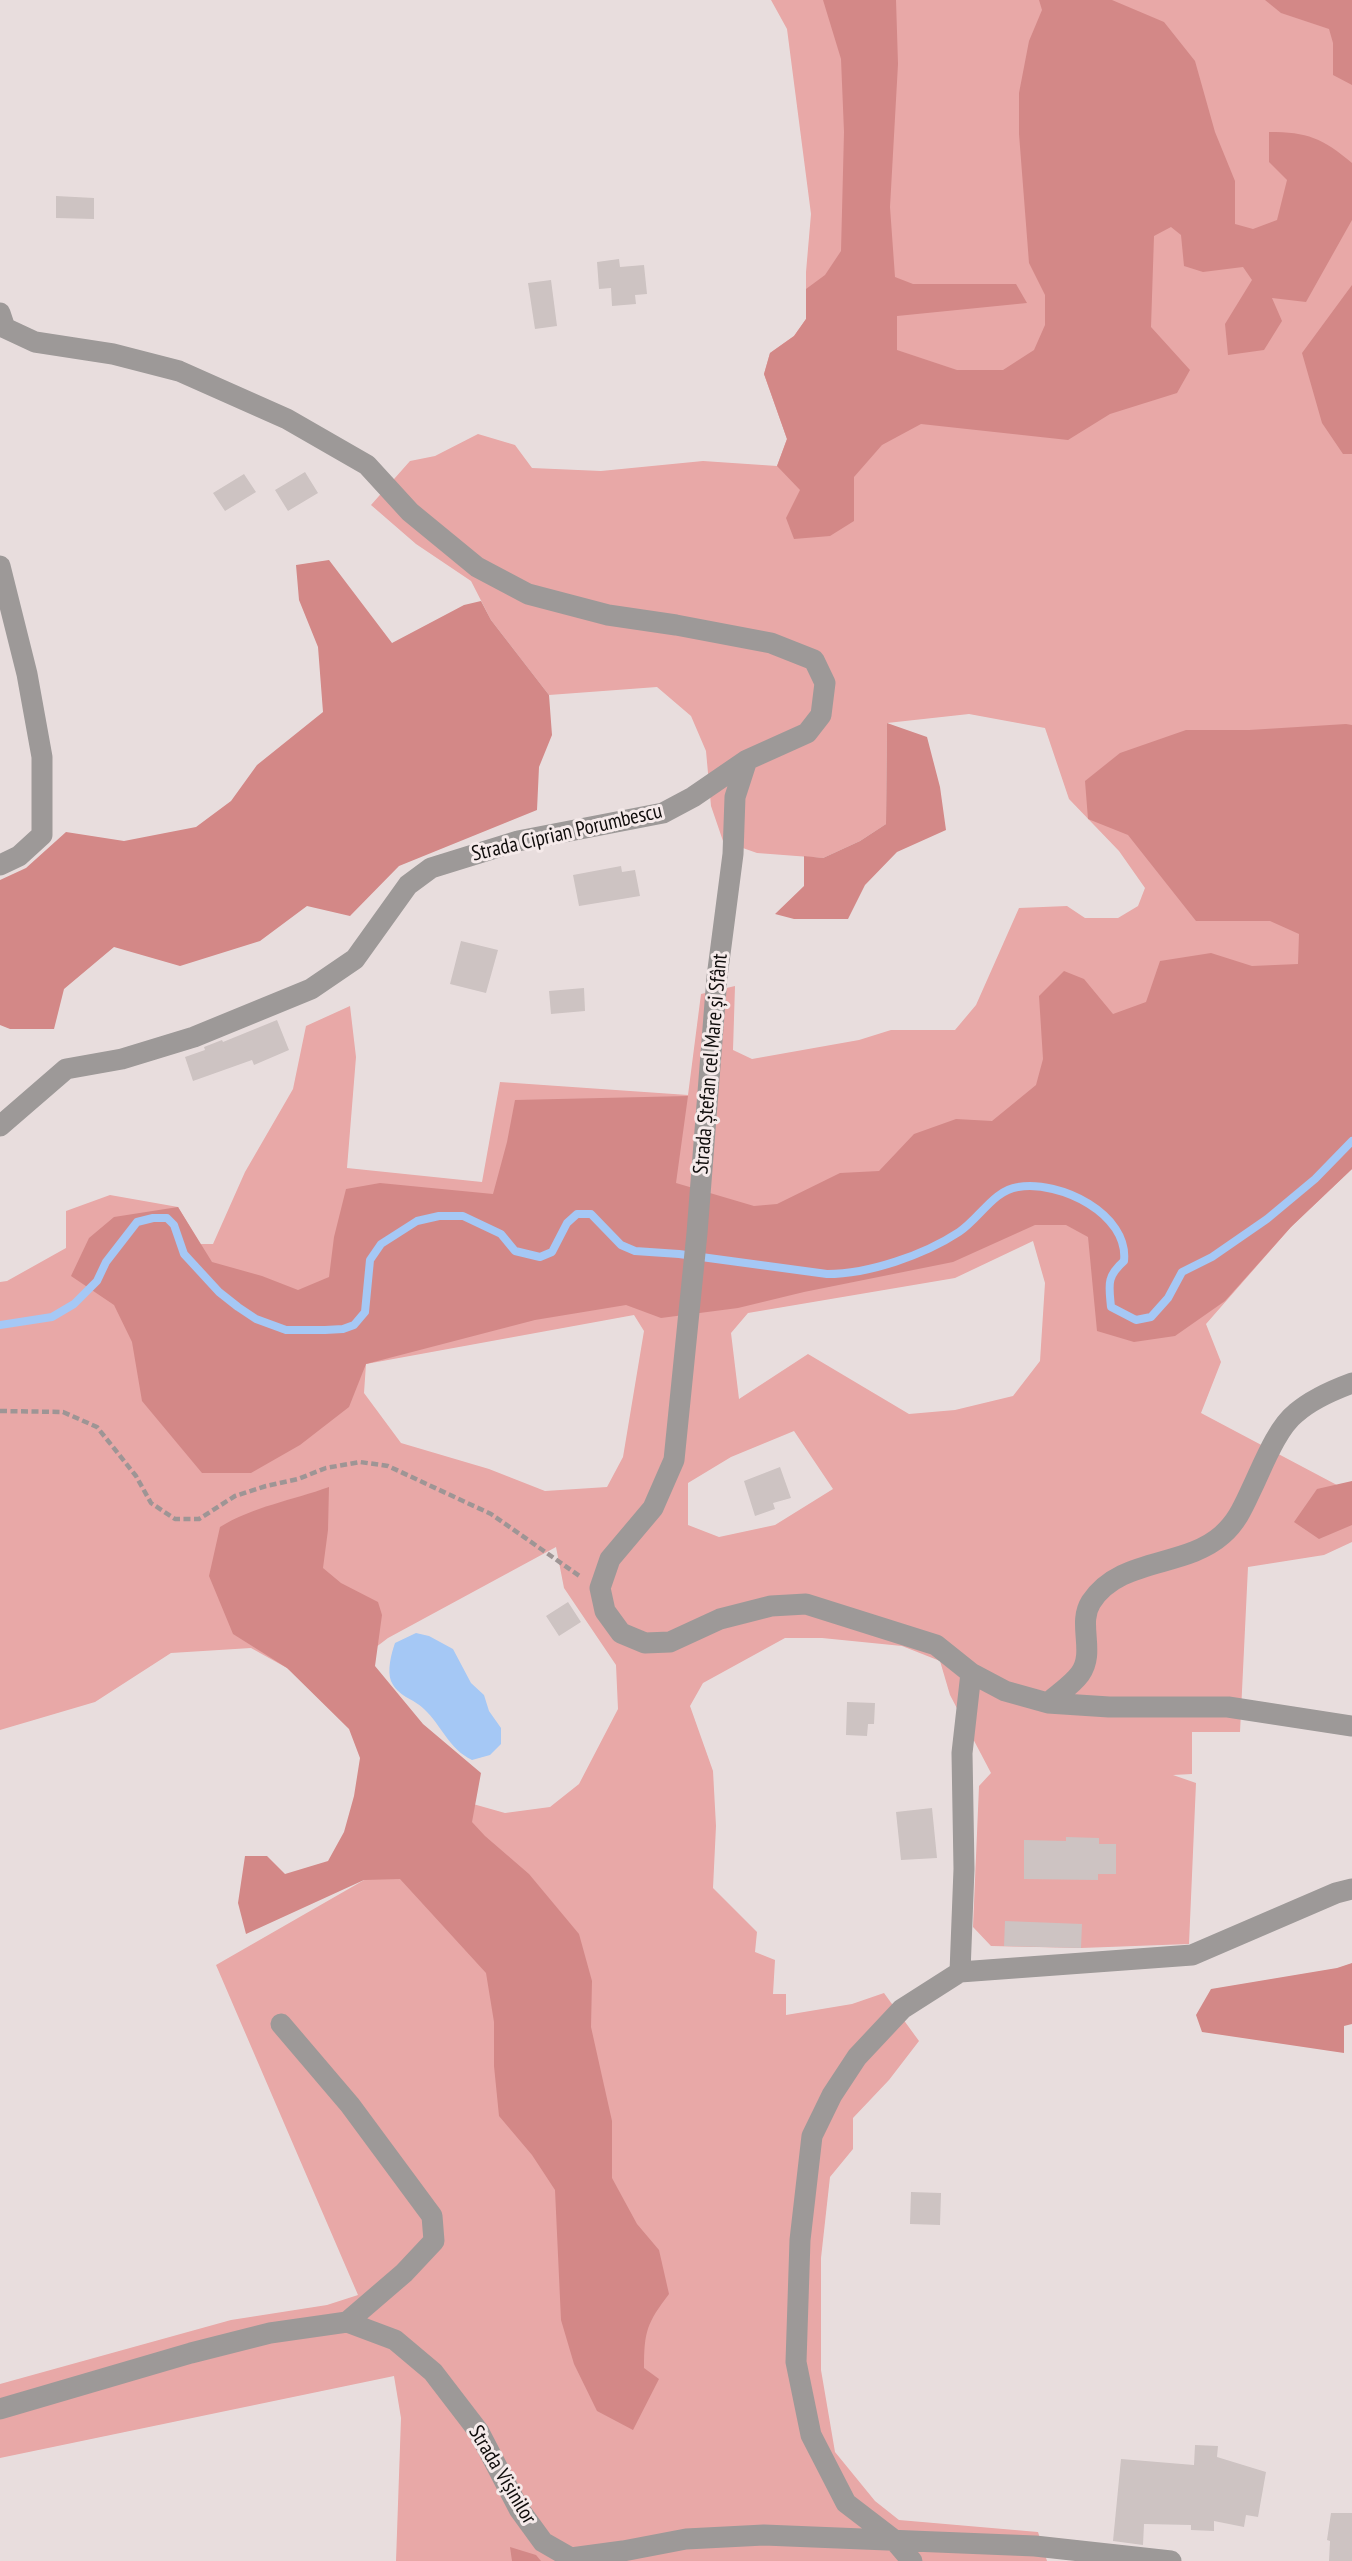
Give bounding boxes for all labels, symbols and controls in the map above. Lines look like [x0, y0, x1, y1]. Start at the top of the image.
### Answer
street label: Strada Ciprian Porumbescu [469, 799, 665, 867]
street label: Strada Ștefan cel Mare și Sfânt [689, 953, 733, 1175]
street label: Strada Vișinilor [463, 2421, 541, 2529]

